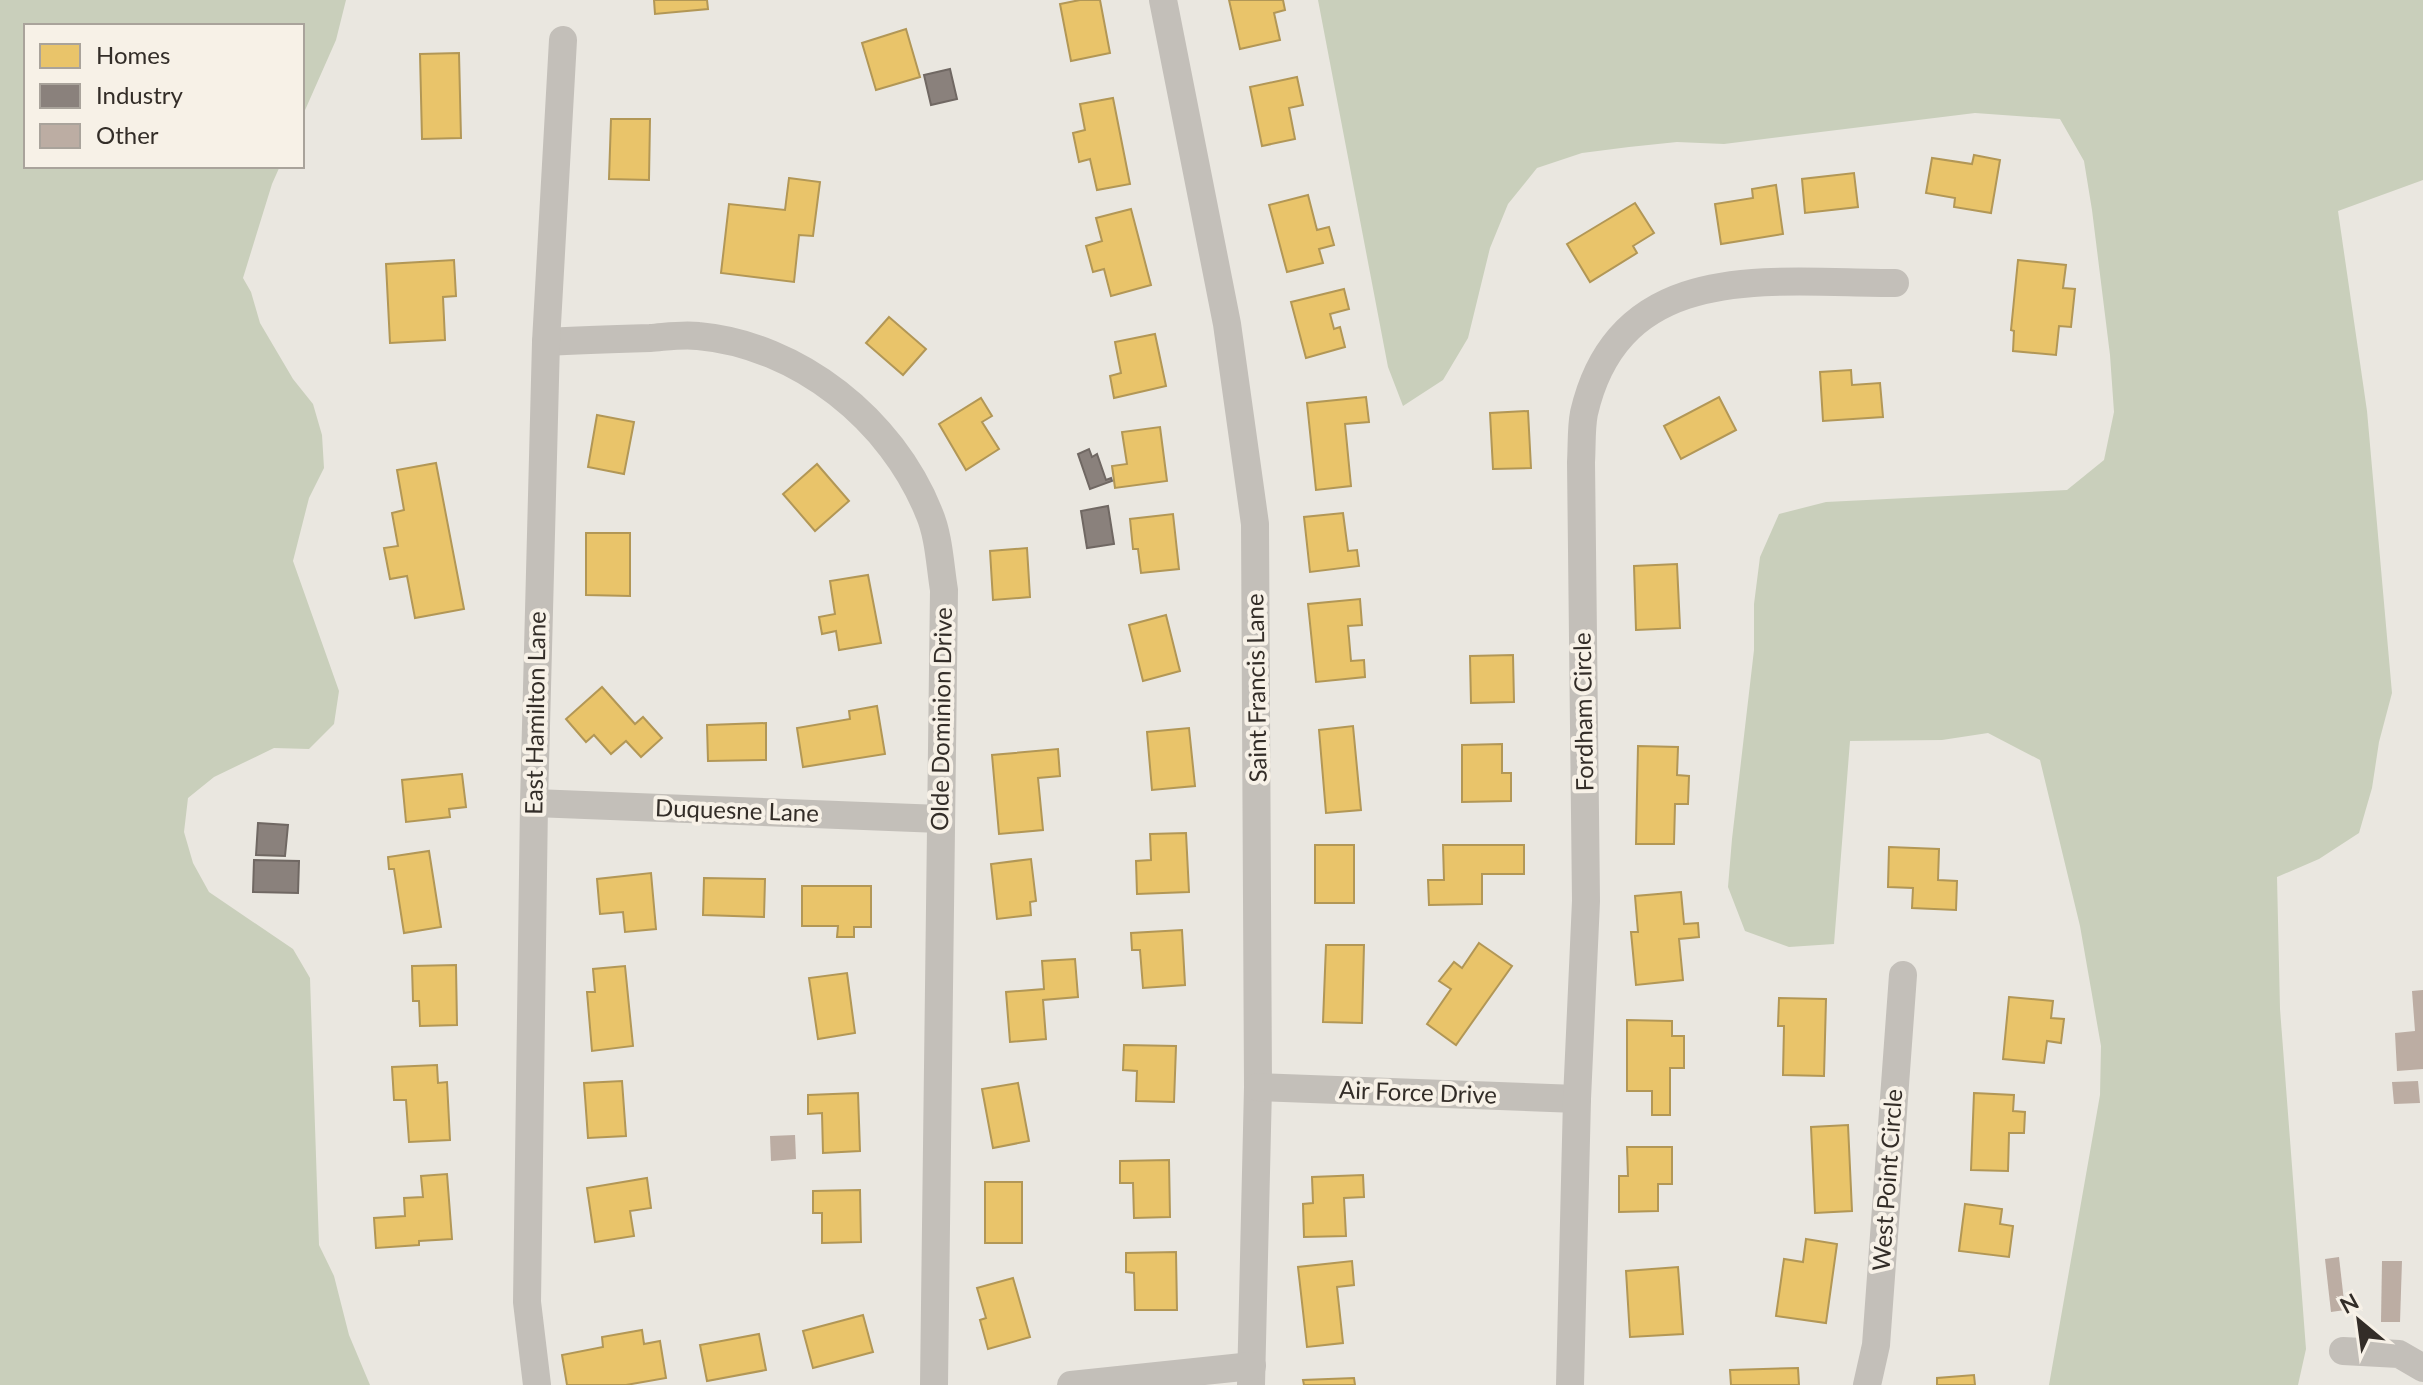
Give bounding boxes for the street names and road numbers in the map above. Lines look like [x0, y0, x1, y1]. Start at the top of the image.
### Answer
street label: Saint Francis Lane [1239, 593, 1272, 783]
street label: Olde Dominion Drive [924, 607, 957, 831]
street label: East Hamilton Lane [518, 611, 551, 815]
street label: Fordham Circle [1567, 632, 1598, 792]
street label: Duquesne Lane [655, 792, 819, 827]
street label: Air Force Drive [1339, 1074, 1498, 1109]
street label: West Point Circle [1866, 1088, 1907, 1272]

